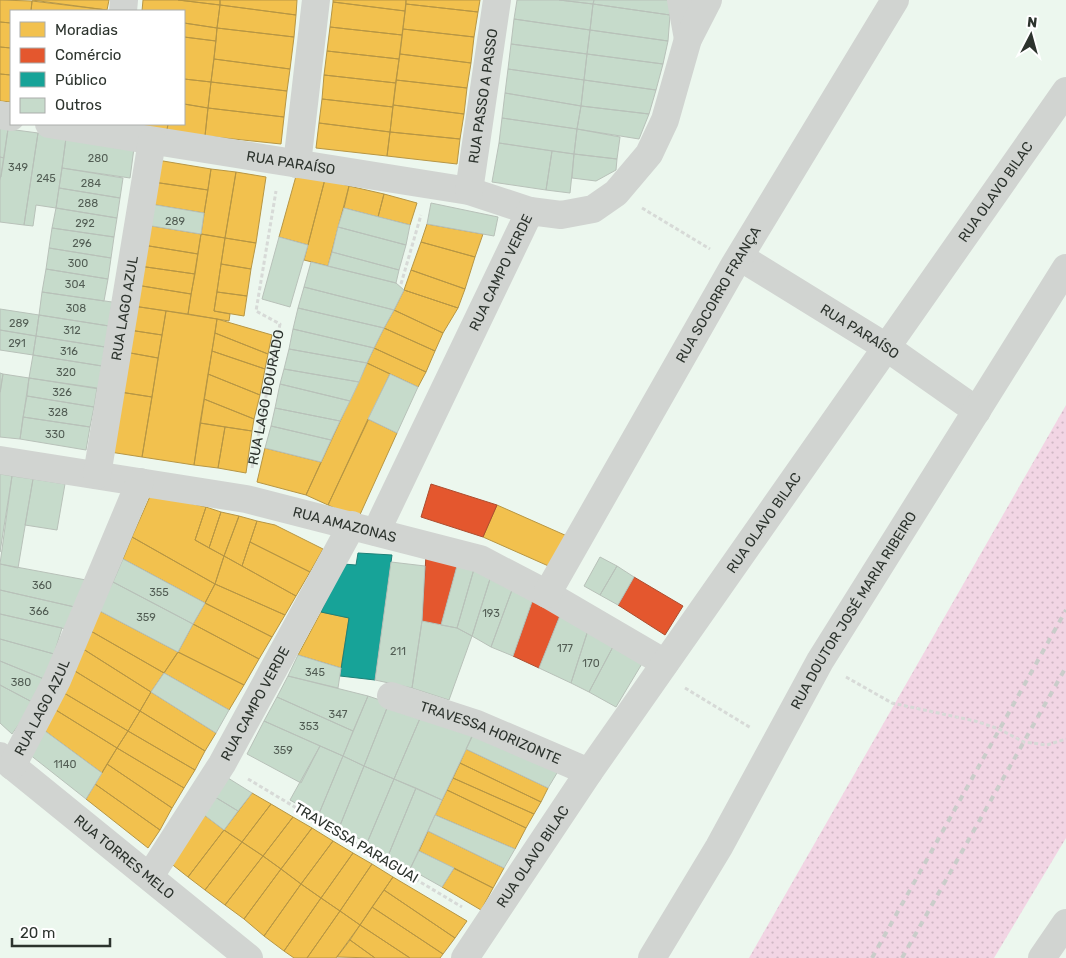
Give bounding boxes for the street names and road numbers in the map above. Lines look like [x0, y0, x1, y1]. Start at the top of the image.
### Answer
street label: RUA PASSO A PASSO [465, 28, 501, 165]
street label: RUA OLAVO BILAC [954, 138, 1036, 245]
street label: RUA PARAÍSO [245, 147, 337, 178]
street label: RUA CAMPO VERDE [465, 211, 536, 334]
street label: RUA SOCORRO FRANÇA [672, 223, 765, 366]
street label: RUA LAGO AZUL [107, 254, 141, 362]
street label: RUA PARAÍSO [817, 300, 903, 362]
street label: RUA LAGO DOURADO [244, 328, 287, 466]
street label: RUA OLAVO BILAC [723, 469, 805, 576]
street label: RUA AMAZONAS [291, 503, 399, 546]
street label: RUA DOUTOR JOSÉ MARIA RIBEIRO [787, 508, 920, 712]
street label: RUA CAMPO VERDE [217, 643, 293, 764]
street label: RUA LAGO AZUL [11, 656, 73, 758]
street label: TRAVESSA HORIZONTE [418, 698, 564, 767]
street label: TRAVESSA PARAGUAI [291, 799, 421, 887]
street label: RUA OLAVO BILAC [493, 802, 573, 911]
street label: RUA TORRES MELO [71, 811, 178, 903]

